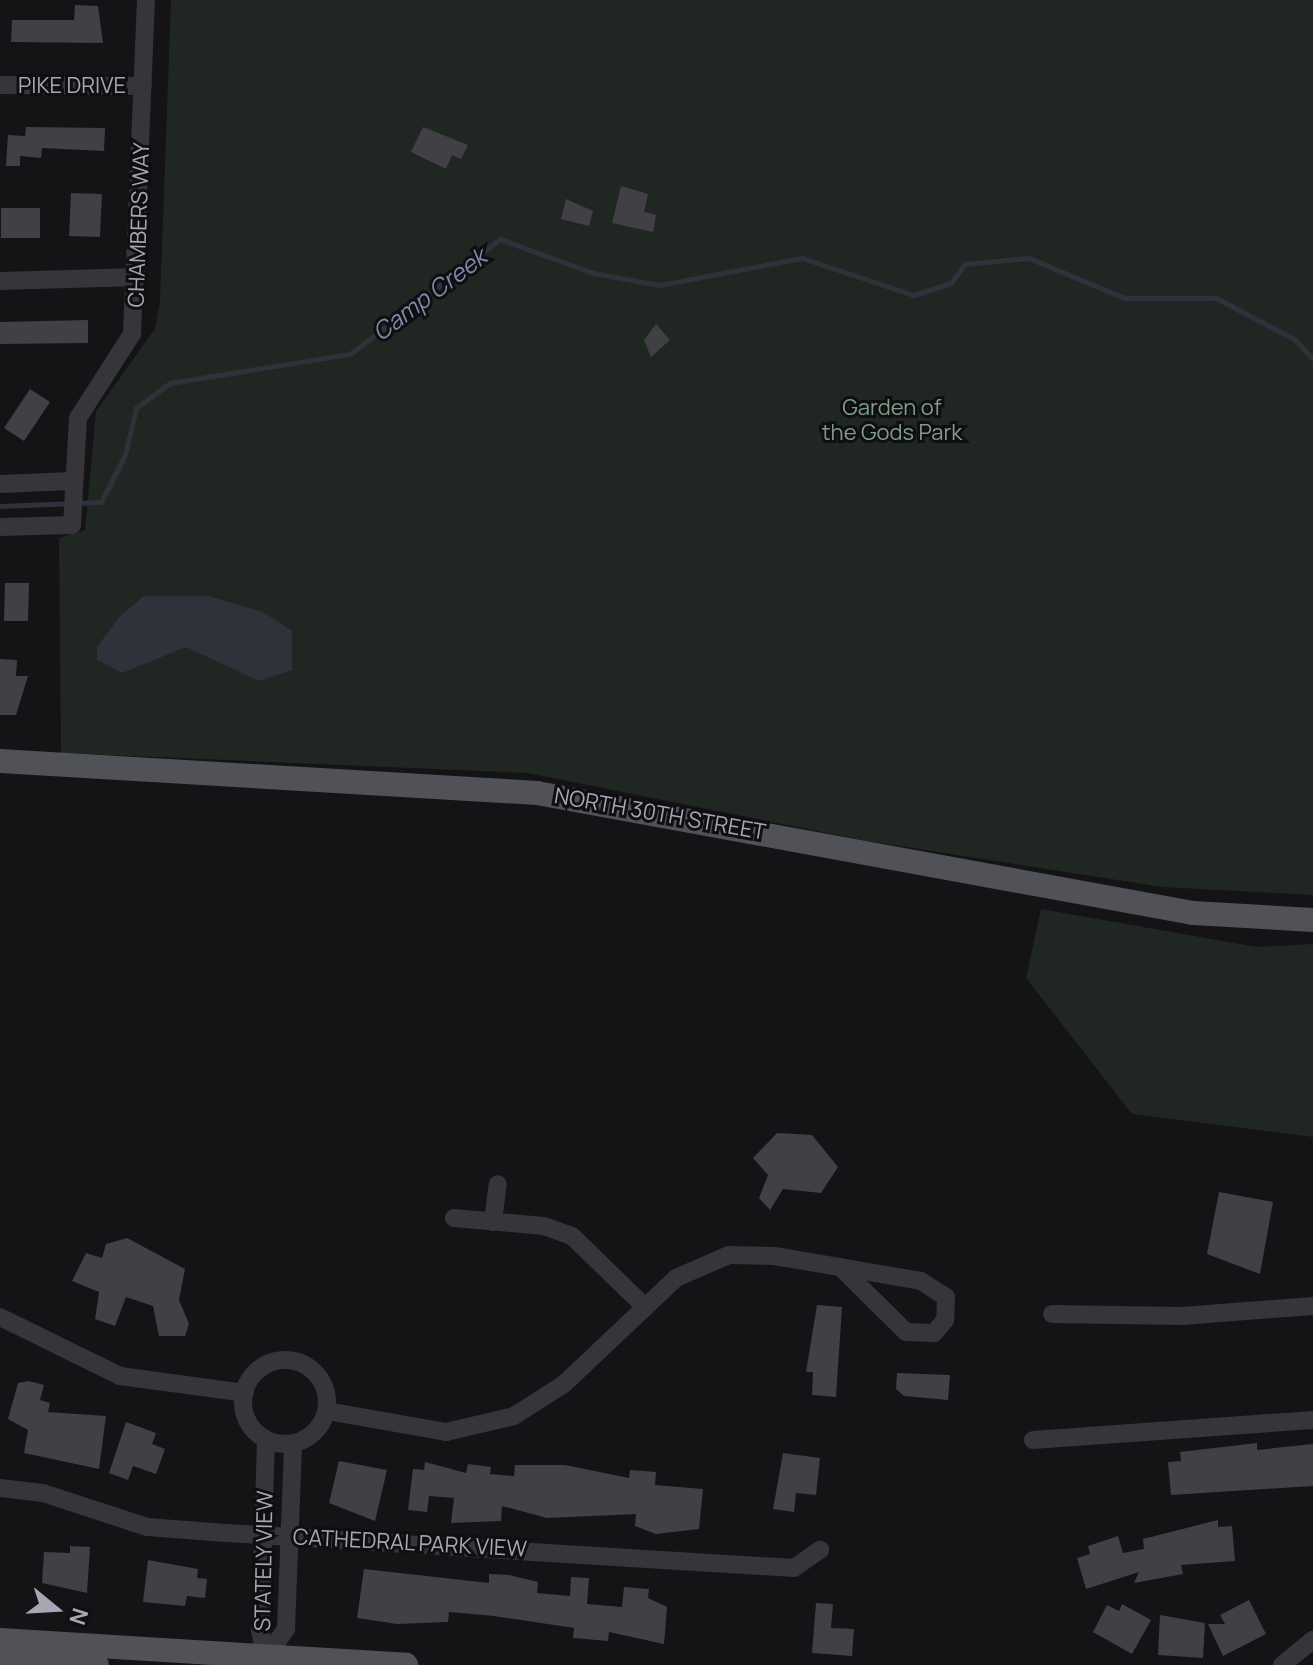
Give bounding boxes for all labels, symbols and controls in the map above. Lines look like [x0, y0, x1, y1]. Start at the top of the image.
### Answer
street label: PIKE DRIVE [18, 73, 126, 99]
street label: CHAMBERS WAY [123, 142, 155, 308]
water label: Camp Creek [366, 242, 492, 346]
park label: Garden of the Gods Park [822, 394, 962, 446]
street label: NORTH 30TH STREET [552, 782, 768, 846]
street label: STATELY VIEW [250, 1490, 278, 1632]
street label: CATHEDRAL PARK VIEW [292, 1524, 528, 1562]
north arrow [16, 1569, 96, 1649]
text: N [62, 1604, 96, 1629]

